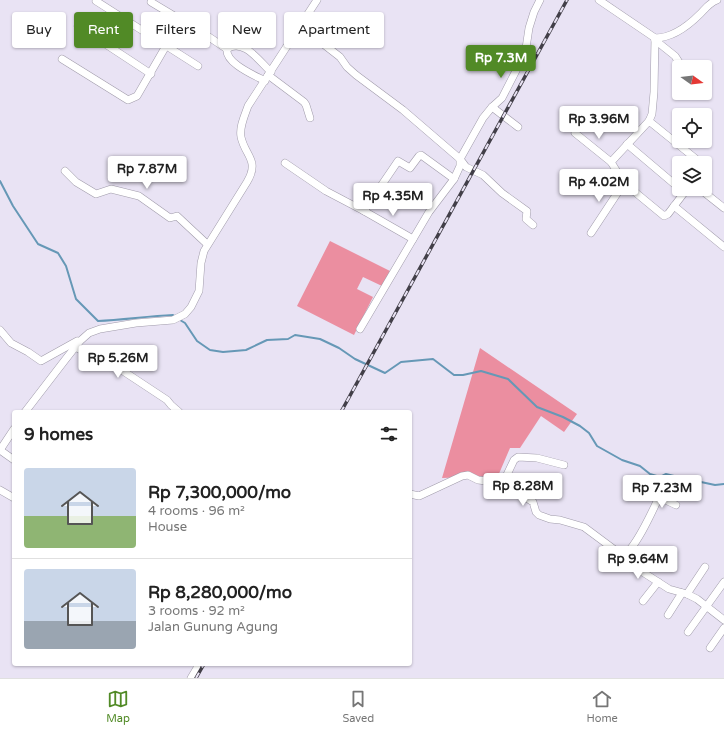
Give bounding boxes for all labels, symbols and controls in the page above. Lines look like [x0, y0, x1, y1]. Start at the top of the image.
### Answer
chip: Buy [12, 12, 66, 48]
chip: Rent [74, 12, 133, 48]
chip: Filters [141, 12, 210, 48]
chip: New [218, 12, 276, 48]
chip: Apartment [284, 12, 384, 48]
pin: Rp 7.3M [464, 45, 538, 79]
text: Rp 7.3M [475, 50, 527, 66]
north arrow [672, 60, 712, 100]
map controls [672, 60, 712, 196]
pin: Rp 3.96M [558, 106, 640, 140]
button: locate [672, 108, 712, 148]
text: Rp 3.96M [568, 111, 630, 127]
pin: Rp 7.87M [106, 156, 188, 190]
button: layers [672, 156, 712, 196]
text: Rp 7.87M [117, 161, 177, 177]
pin: Rp 4.02M [558, 169, 640, 203]
text: Rp 4.02M [568, 174, 630, 190]
pin: Rp 4.35M [352, 183, 434, 217]
text: Rp 4.35M [362, 188, 424, 204]
pin: Rp 5.26M [77, 345, 159, 379]
text: Rp 5.26M [87, 350, 149, 366]
icon: filters [378, 423, 400, 445]
text: 9 homes [24, 424, 93, 445]
pin: Rp 8.28M [482, 473, 564, 507]
pin: Rp 7.23M [621, 475, 703, 509]
text: Rp 8.28M [492, 478, 554, 494]
text: Rp 7.23M [632, 480, 692, 496]
text: Rp 7,300,000/mo [148, 482, 291, 503]
icon: home [56, 484, 104, 532]
text: 4 rooms · 96 m² [148, 503, 245, 519]
text: House [148, 519, 187, 535]
pin: Rp 9.64M [597, 546, 679, 580]
text: Rp 9.64M [607, 551, 669, 567]
text: Rp 8,280,000/mo [148, 582, 292, 603]
icon: home [56, 585, 104, 633]
text: 3 rooms · 92 m² [148, 603, 245, 619]
text: Jalan Gunung Agung [148, 619, 278, 635]
tab: Map [106, 688, 130, 725]
tab: Saved [342, 688, 374, 725]
tab: Home [587, 688, 618, 725]

